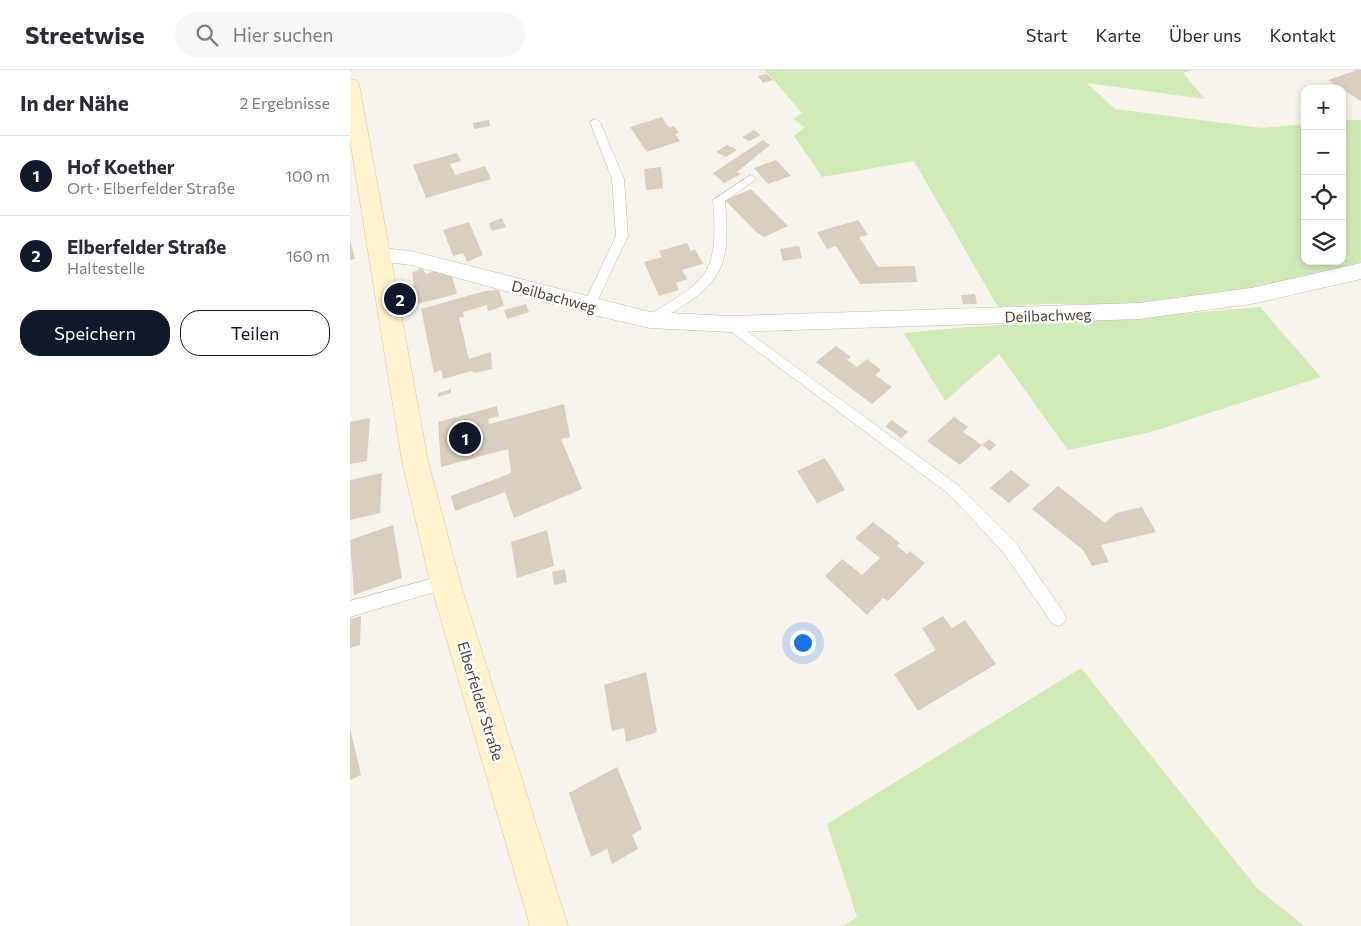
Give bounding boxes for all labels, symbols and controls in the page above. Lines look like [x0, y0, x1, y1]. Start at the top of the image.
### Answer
search box [175, 12, 525, 57]
text: Streetwise [25, 20, 145, 49]
icon: search [193, 21, 221, 49]
text: Hier suchen [233, 23, 333, 46]
text: Start [1026, 24, 1068, 46]
text: Karte [1096, 24, 1141, 46]
text: Über uns [1169, 24, 1242, 46]
text: Kontakt [1270, 24, 1336, 46]
map controls [1301, 85, 1346, 265]
button: + [1301, 85, 1346, 130]
text: In der Nähe [20, 90, 129, 115]
text: 2 Ergebnisse [240, 93, 330, 112]
button: − [1301, 130, 1346, 175]
text: Hof Koether [67, 155, 175, 178]
text: 1 [32, 166, 40, 185]
text: 100 m [285, 166, 330, 185]
button: locate [1301, 175, 1346, 220]
text: Ort · Elberfelder Straße [67, 178, 235, 197]
button: layers [1301, 220, 1346, 265]
text: Elberfelder Straße [67, 235, 226, 258]
text: 2 [31, 246, 41, 265]
text: 160 m [286, 246, 330, 265]
text: Haltestelle [67, 258, 145, 277]
street label: Deilbachweg [510, 276, 598, 316]
pin: 2 [384, 280, 416, 318]
street label: Deilbachweg [1004, 304, 1092, 326]
button: Speichern [20, 310, 170, 356]
button: Teilen [180, 310, 330, 356]
pin: 1 [449, 419, 481, 457]
your location [790, 630, 816, 656]
street label: Elberfelder Straße [454, 639, 508, 763]

